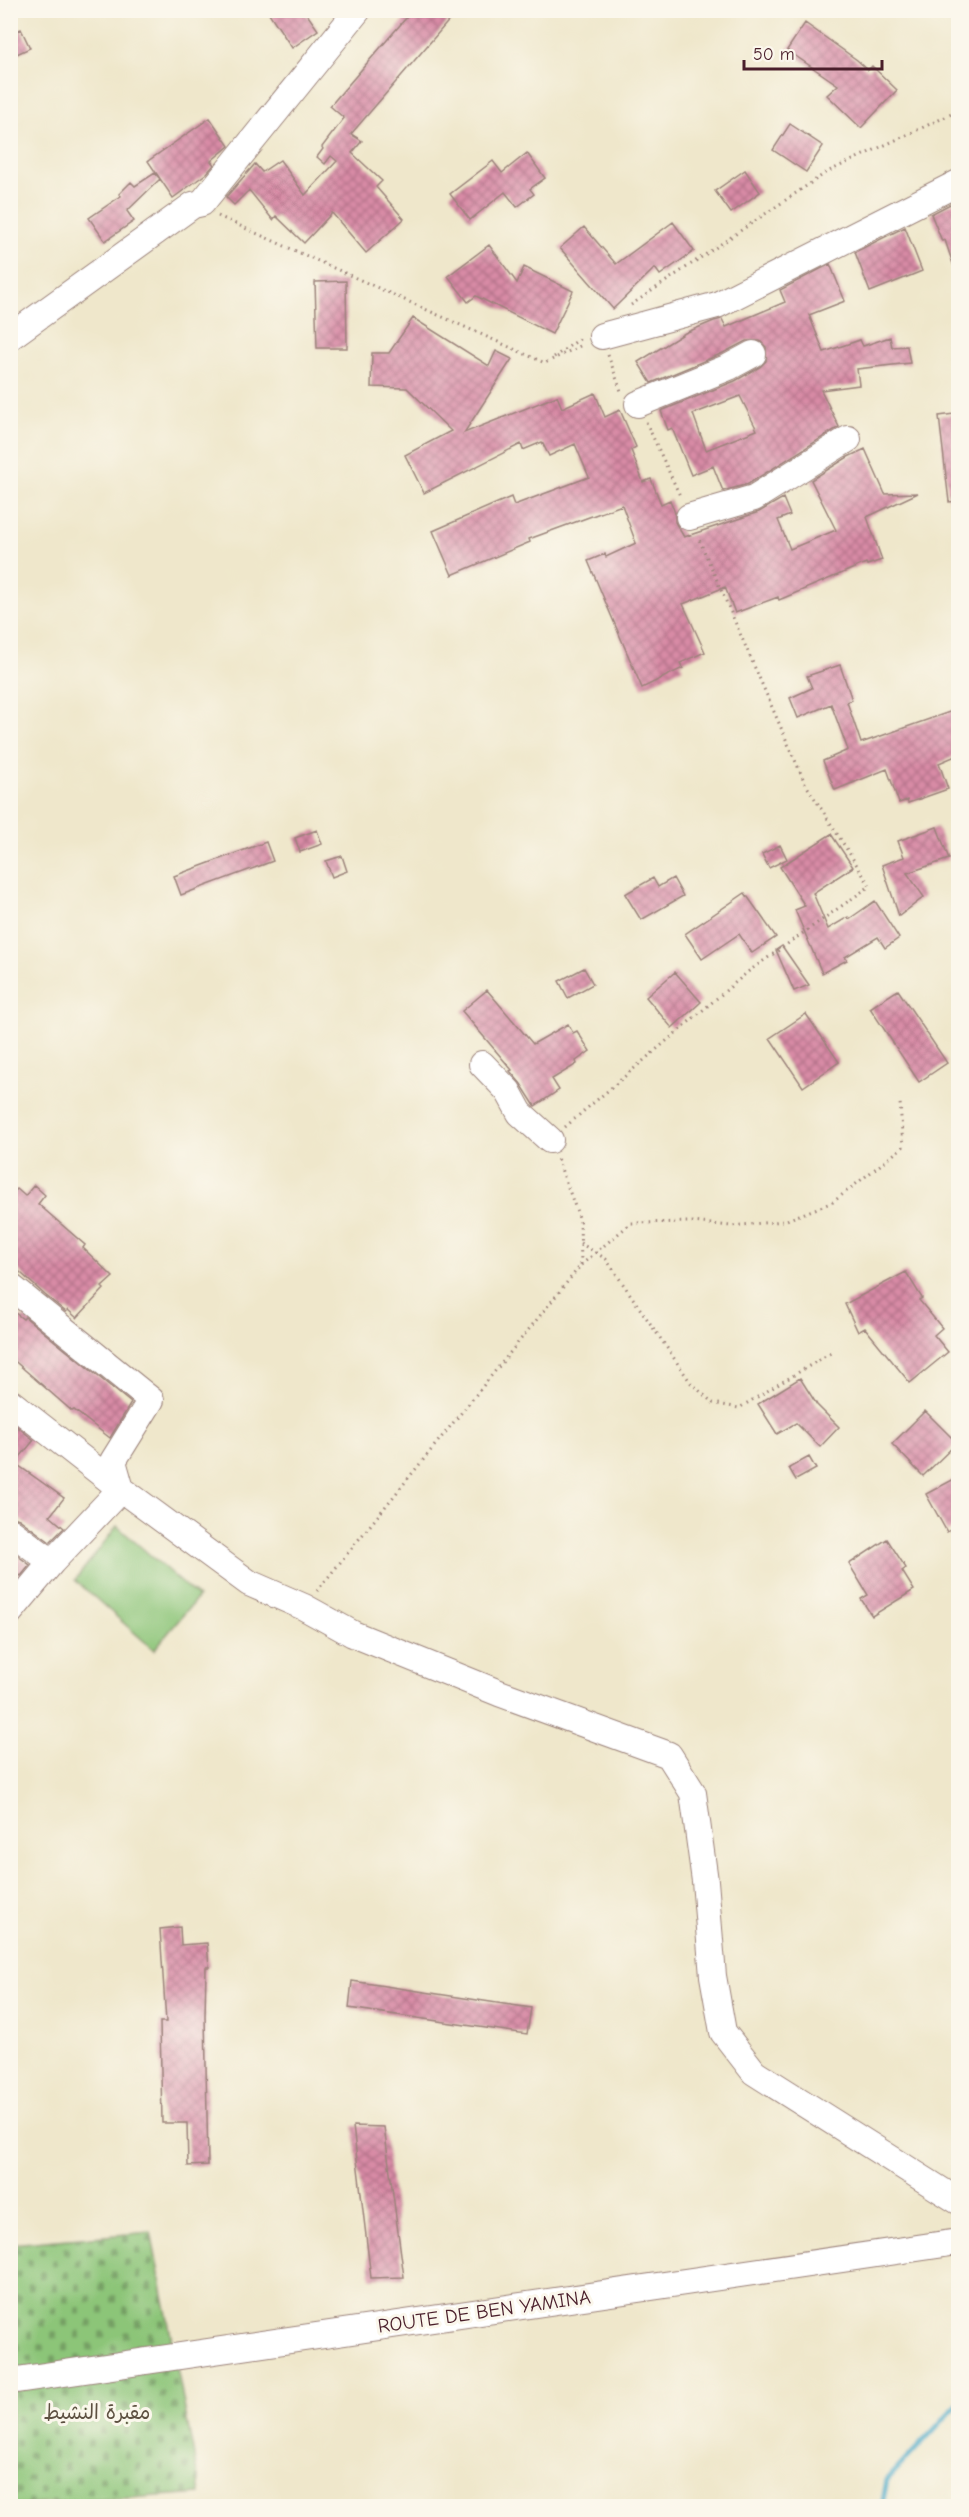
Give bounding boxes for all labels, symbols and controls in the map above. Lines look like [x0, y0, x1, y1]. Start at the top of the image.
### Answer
scale bar [744, 33, 882, 71]
text: 50 m [753, 44, 795, 65]
street label: ROUTE DE BEN YAMINA [376, 2285, 592, 2338]
park label: مقبرة النشيط [44, 2401, 150, 2424]

